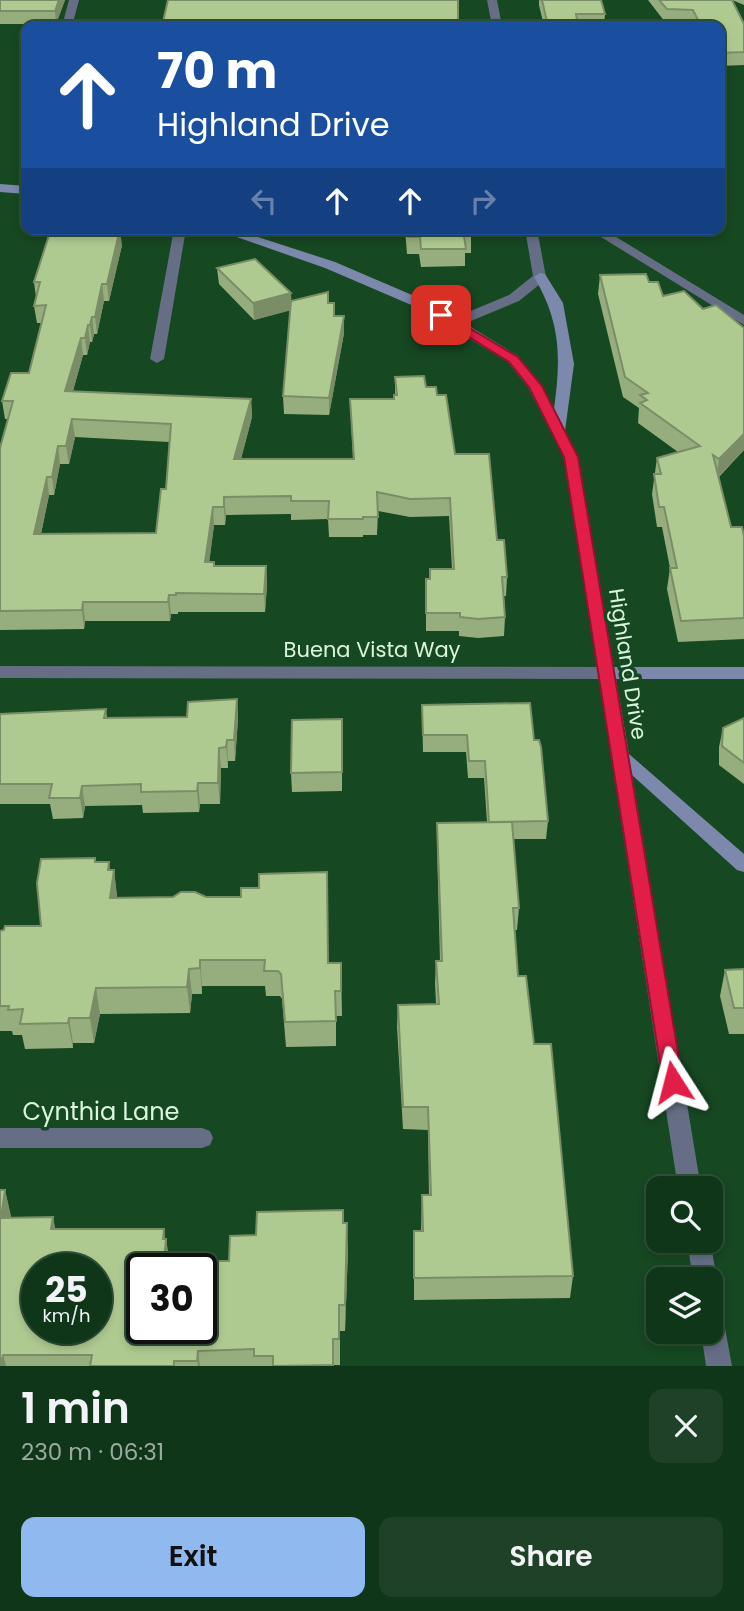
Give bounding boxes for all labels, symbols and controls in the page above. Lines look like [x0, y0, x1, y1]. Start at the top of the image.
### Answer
text: 70 m [157, 37, 277, 105]
icon: ahead [42, 49, 133, 140]
text: Highland Drive [157, 102, 390, 147]
icon: left [245, 182, 283, 220]
icon: ahead [318, 182, 356, 220]
icon: ahead [391, 182, 429, 220]
icon: right [464, 182, 502, 220]
pin [411, 285, 471, 345]
icon: arrive [422, 296, 460, 334]
street label: Highland Drive [602, 586, 654, 742]
street label: Buena Vista Way [284, 635, 461, 664]
position arrow [636, 1045, 710, 1119]
street label: Cynthia Lane [23, 1095, 179, 1128]
map controls [646, 1176, 723, 1344]
button: search [646, 1176, 723, 1253]
speed limit sign: 30 [126, 1253, 217, 1344]
text: 25 [45, 1265, 88, 1314]
button: layers [646, 1267, 723, 1344]
text: km/h [43, 1303, 90, 1328]
text: 1 min [21, 1379, 130, 1438]
button: close [649, 1389, 723, 1463]
text: 230 m · 06:31 [21, 1436, 164, 1468]
button: Exit [21, 1517, 365, 1597]
button: Share [379, 1517, 723, 1597]

